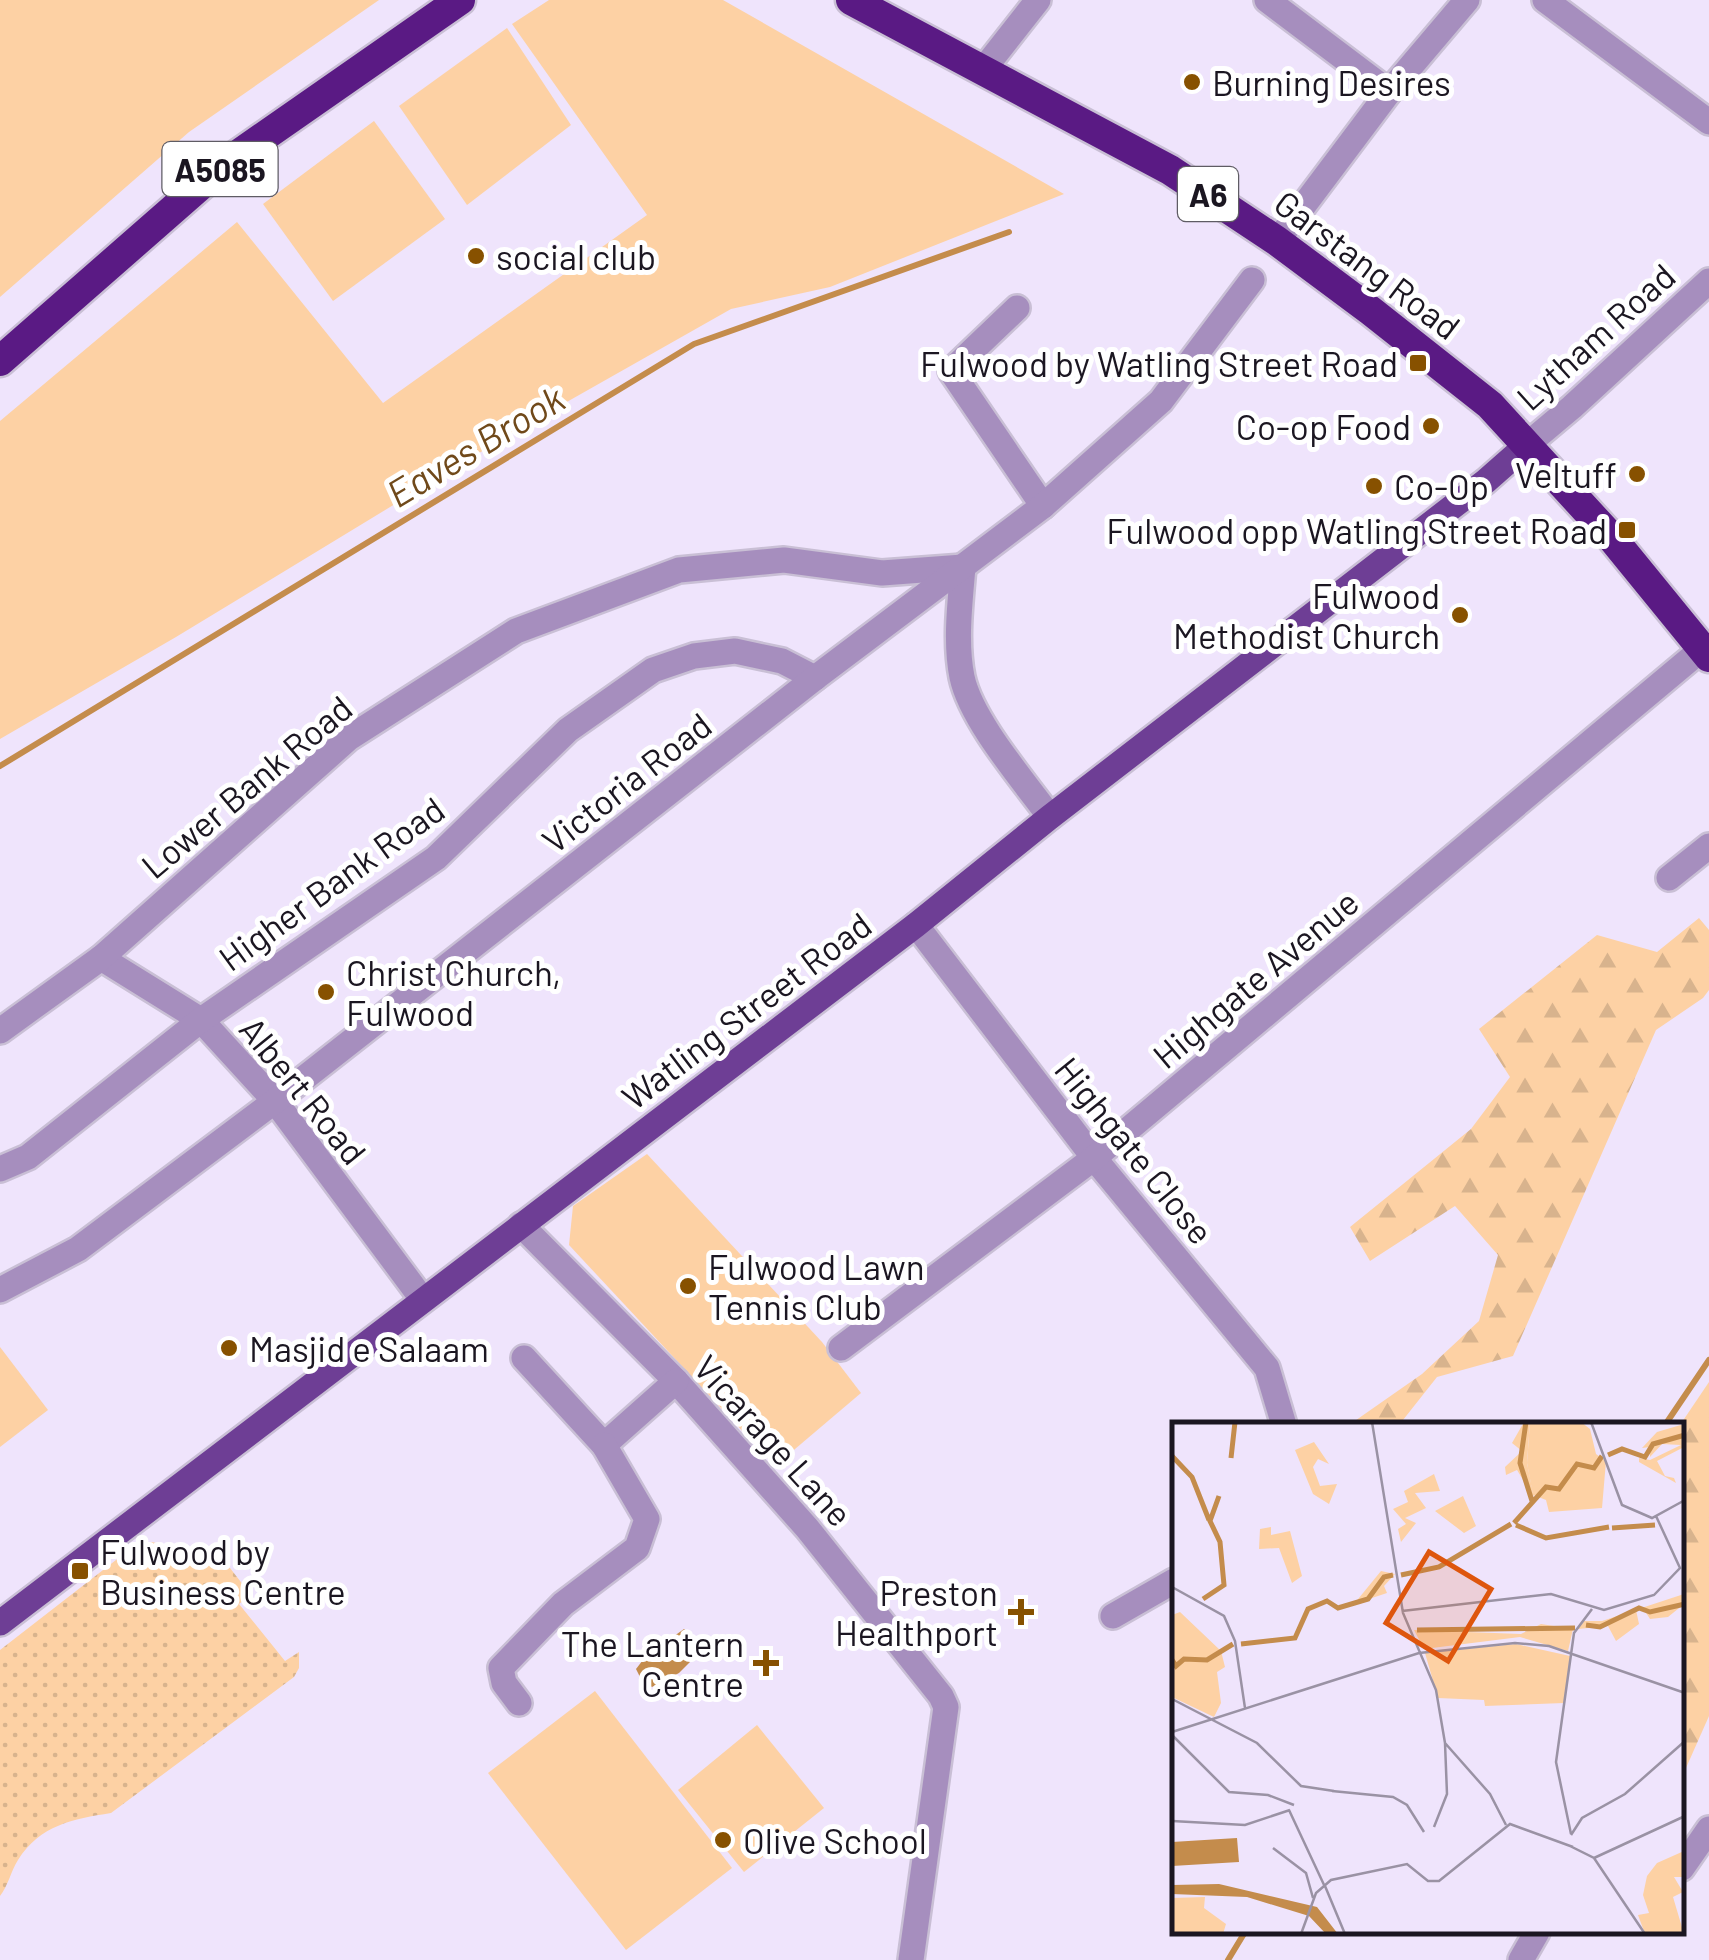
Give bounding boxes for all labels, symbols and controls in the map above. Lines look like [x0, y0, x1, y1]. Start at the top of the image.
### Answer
place label: Burning Desires [1212, 61, 1451, 103]
marker: Burning Desires [1181, 71, 1203, 93]
road number: A5085 [162, 142, 278, 196]
road number: A6 [1178, 167, 1238, 221]
street label: Garstang Road [1267, 181, 1469, 347]
place label: social club [496, 235, 656, 277]
marker: social club [465, 245, 487, 267]
street label: Lytham Road [1507, 254, 1683, 418]
place label: Fulwood by Watling Street Road [920, 342, 1398, 384]
marker: Fulwood by Watling Street Road [1407, 352, 1429, 374]
water label: Eaves Brook [378, 374, 572, 516]
place label: Co-op Food [1236, 405, 1411, 447]
marker: Co-op Food [1420, 415, 1442, 437]
place label: Veltuff [1515, 453, 1617, 495]
marker: Veltuff [1626, 463, 1648, 485]
place label: Co-Op [1394, 465, 1489, 507]
marker: Co-Op [1363, 475, 1385, 497]
place label: Fulwood opp Watling Street Road [1106, 509, 1607, 551]
marker: Fulwood opp Watling Street Road [1616, 519, 1638, 541]
place label: Fulwood Methodist Church [1173, 574, 1440, 656]
marker: Fulwood Methodist Church [1449, 604, 1471, 626]
street label: Lower Bank Road [132, 686, 360, 886]
street label: Victoria Road [533, 703, 719, 861]
street label: Higher Bank Road [210, 787, 452, 979]
street label: Highgate Avenue [1144, 880, 1366, 1076]
street label: Watling Street Road [613, 903, 879, 1117]
place label: Christ Church, Fulwood [346, 951, 561, 1033]
marker: Christ Church, Fulwood [315, 981, 337, 1003]
street label: Albert Road [232, 1008, 376, 1172]
street label: Highgate Close [1047, 1048, 1223, 1252]
place label: Fulwood Lawn Tennis Club [708, 1245, 925, 1327]
marker: Fulwood Lawn Tennis Club [677, 1275, 699, 1297]
place label: Masjid e Salaam [249, 1327, 489, 1369]
marker: Masjid e Salaam [218, 1337, 240, 1359]
street label: Vicarage Lane [686, 1346, 862, 1534]
inset map [1172, 1422, 1684, 1935]
place label: Fulwood by Business Centre [100, 1530, 346, 1612]
marker: Fulwood by Business Centre [69, 1560, 91, 1582]
place label: Preston Healthport [835, 1571, 998, 1653]
marker: Preston Healthport [1008, 1599, 1034, 1625]
place label: The Lantern Centre [561, 1622, 744, 1704]
marker: The Lantern Centre [753, 1650, 779, 1676]
place label: Olive School [743, 1819, 927, 1861]
marker: Olive School [712, 1829, 734, 1851]

